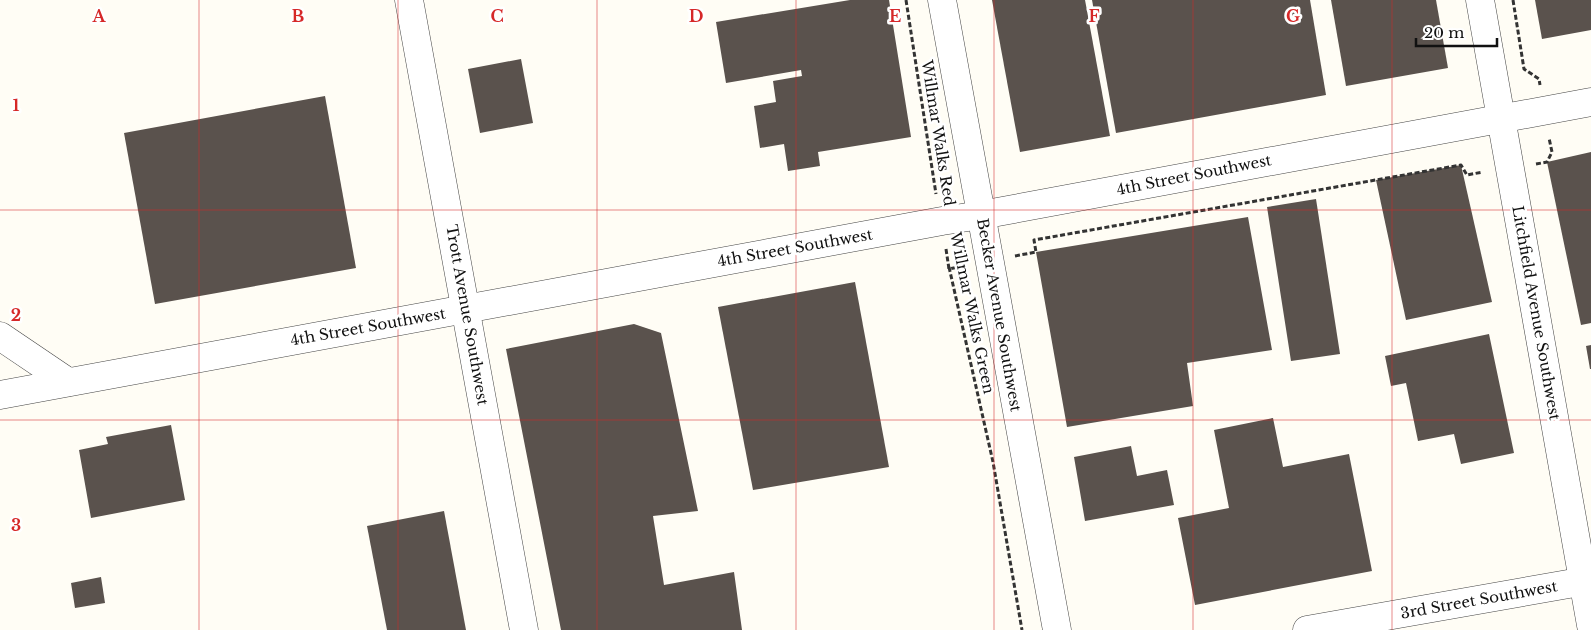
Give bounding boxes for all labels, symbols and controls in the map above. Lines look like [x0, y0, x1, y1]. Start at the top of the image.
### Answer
text: A [92, 6, 107, 26]
text: B [292, 6, 305, 26]
text: C [490, 6, 504, 26]
text: D [689, 6, 703, 26]
text: E [889, 6, 901, 26]
text: F [1088, 6, 1100, 26]
text: G [1286, 6, 1300, 26]
scale bar [1416, 15, 1497, 47]
text: 20 m [1424, 23, 1464, 42]
street label: Willmar Walks Red [917, 58, 959, 207]
text: 1 [13, 95, 20, 115]
street label: 4th Street Southwest [1115, 150, 1273, 199]
street label: Litchfield Avenue Southwest [1508, 204, 1565, 422]
street label: Becker Avenue Southwest [973, 217, 1026, 413]
street label: Trott Avenue Southwest [442, 223, 493, 407]
street label: 4th Street Southwest [716, 224, 874, 271]
street label: Willmar Walks Green [946, 229, 999, 395]
street label: 4th Street Southwest [289, 303, 447, 350]
text: 2 [11, 305, 21, 325]
text: 3 [11, 515, 21, 535]
street label: 3rd Street Southwest [1399, 576, 1559, 623]

